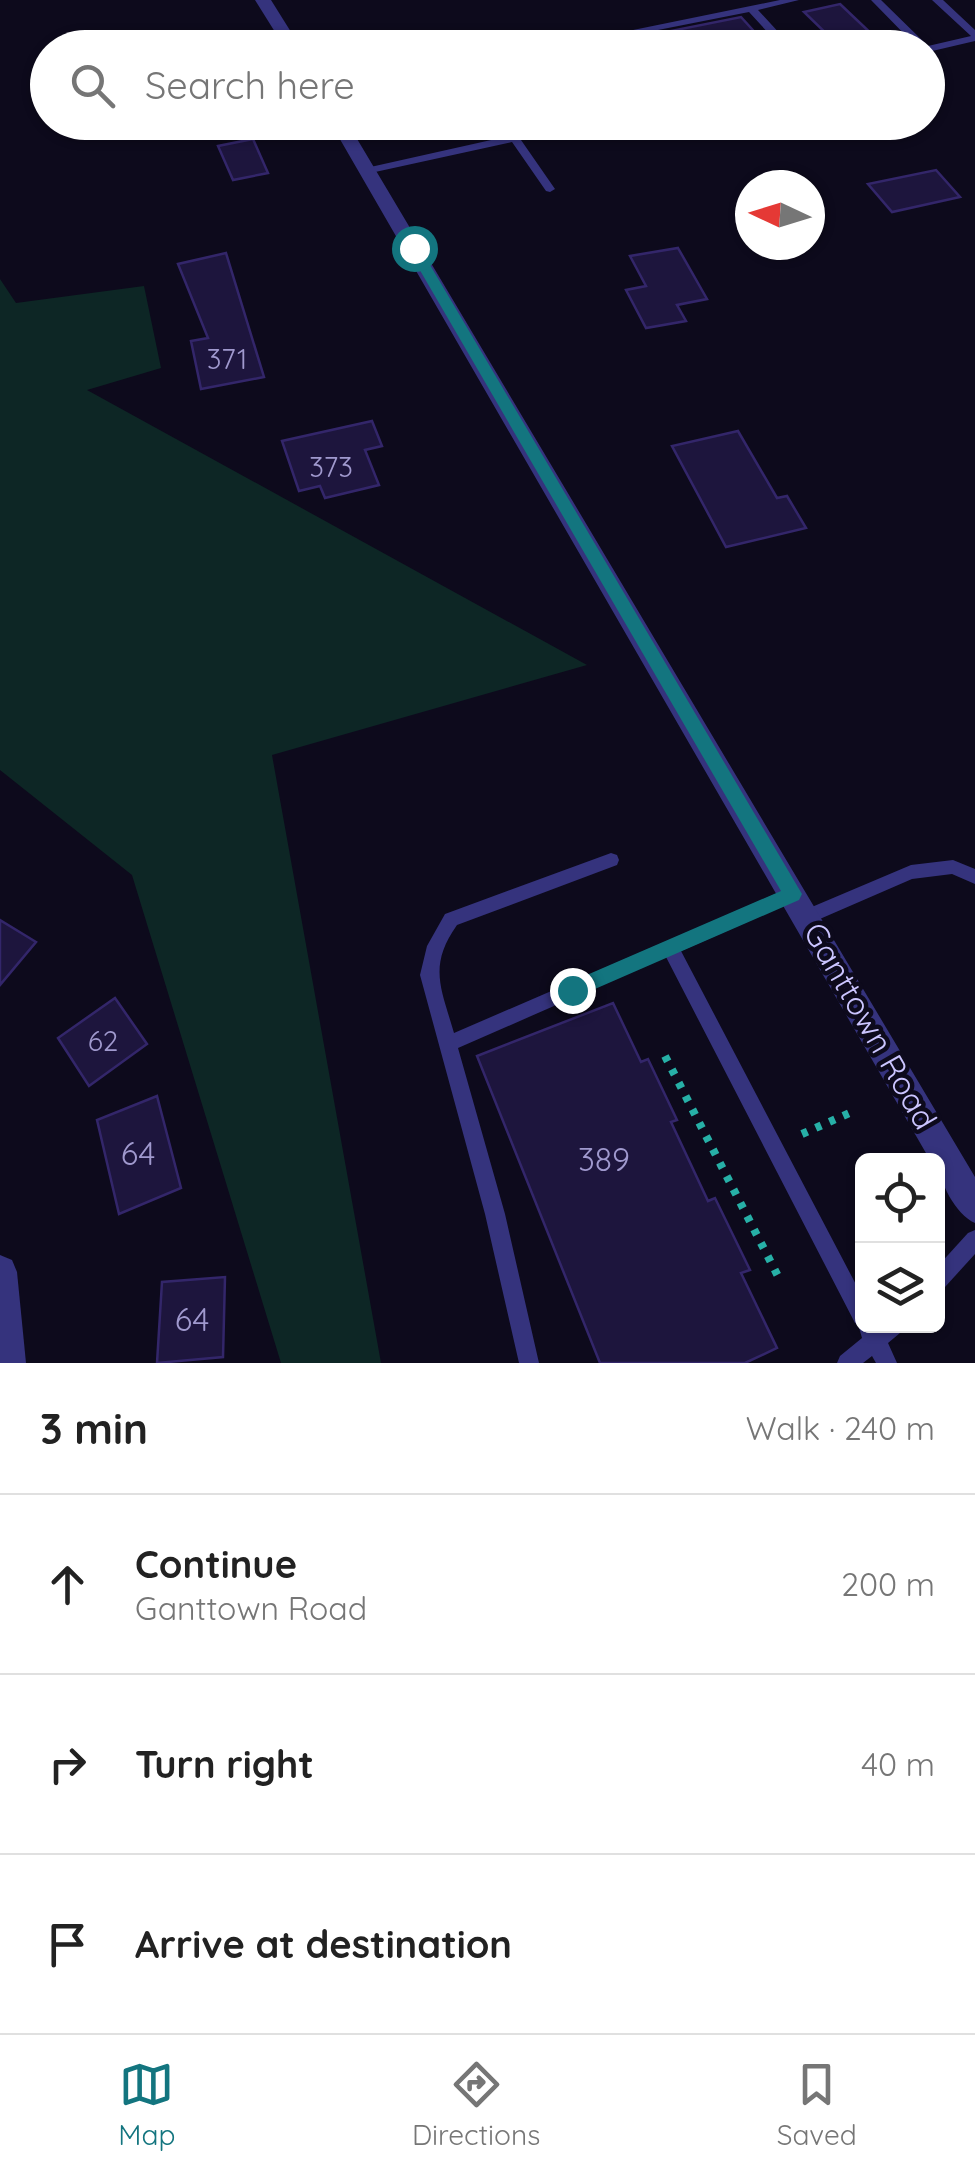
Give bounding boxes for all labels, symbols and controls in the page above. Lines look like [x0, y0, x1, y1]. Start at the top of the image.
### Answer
search box [30, 30, 945, 140]
icon: search [65, 58, 120, 113]
text: Search here [145, 61, 355, 109]
north arrow [735, 170, 825, 260]
route start [392, 226, 438, 272]
house number: 371 [207, 341, 247, 376]
house number: 373 [309, 449, 353, 484]
street label: Ganttown Road [796, 915, 946, 1136]
route end [550, 968, 596, 1014]
house number: 62 [88, 1023, 118, 1058]
house number: 64 [121, 1133, 155, 1173]
house number: 389 [578, 1139, 630, 1179]
map controls [855, 1153, 945, 1333]
button: locate [855, 1153, 945, 1243]
button: layers [855, 1243, 945, 1333]
house number: 64 [175, 1299, 209, 1339]
text: 3 min [40, 1402, 148, 1455]
text: Walk · 240 m [746, 1408, 935, 1448]
text: Continue [135, 1540, 297, 1588]
icon: ahead [40, 1557, 95, 1612]
text: 200 m [841, 1564, 935, 1604]
text: Ganttown Road [135, 1588, 367, 1628]
icon: right [40, 1737, 95, 1792]
text: Turn right [135, 1740, 314, 1788]
text: 40 m [861, 1744, 935, 1784]
icon: arrive [40, 1917, 95, 1972]
text: Arrive at destination [135, 1920, 512, 1968]
tab: Map [118, 2057, 175, 2152]
tab: Directions [412, 2057, 540, 2152]
tab: Saved [777, 2057, 857, 2152]

